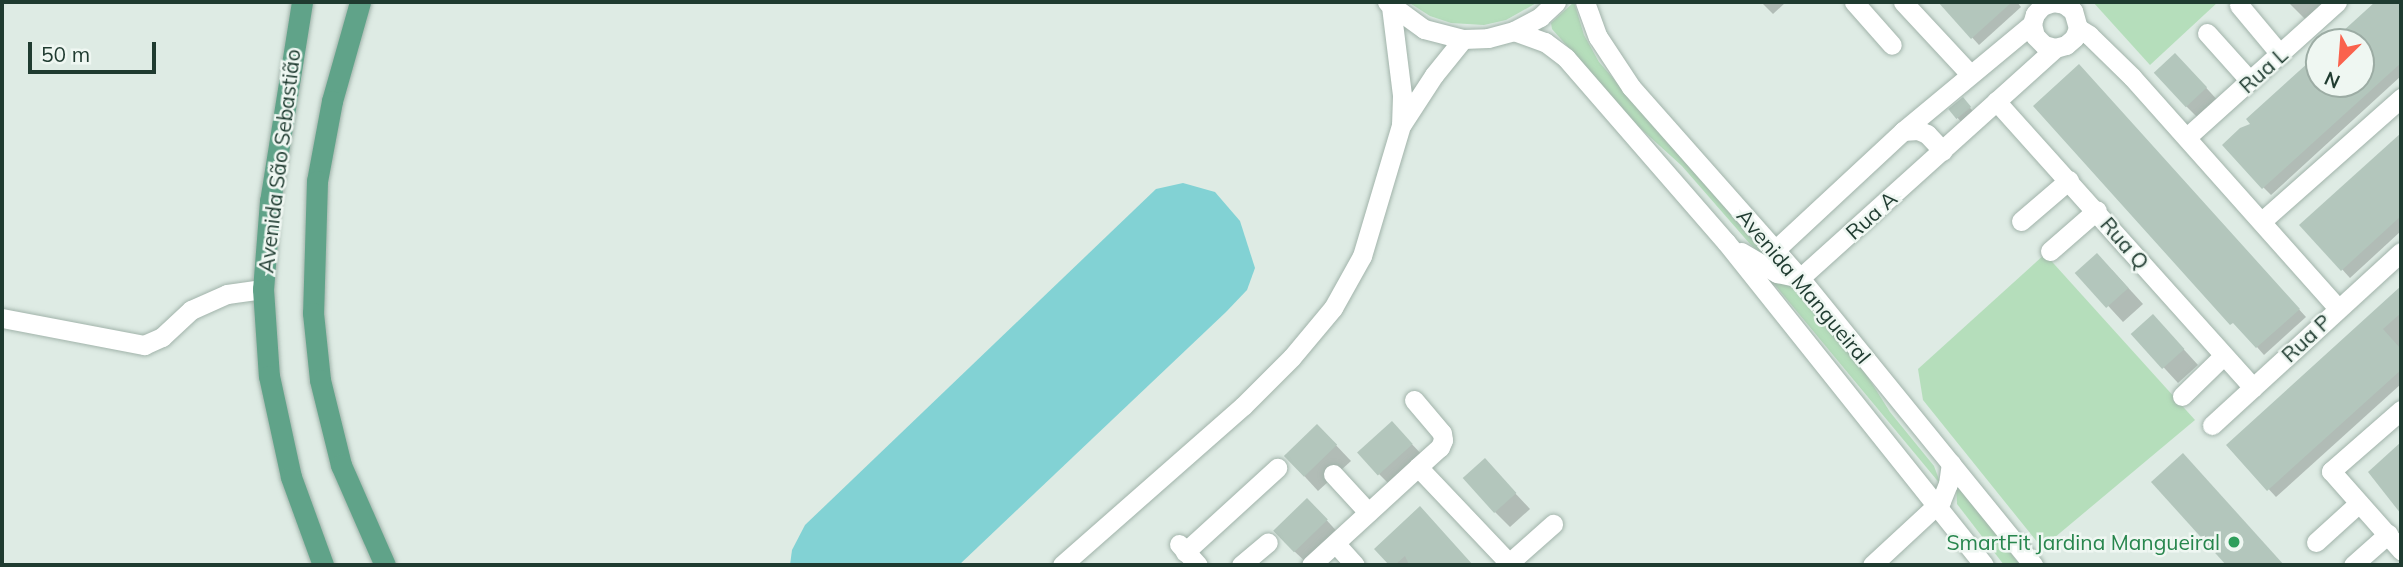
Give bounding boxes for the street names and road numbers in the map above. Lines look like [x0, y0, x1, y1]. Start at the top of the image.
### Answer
street label: Rua L [2234, 42, 2292, 98]
street label: Avenida São Sebastião [253, 48, 305, 274]
street label: Rua A [1840, 186, 1902, 244]
street label: Avenida Mangueiral [1732, 203, 1876, 369]
street label: Rua Q [2095, 212, 2155, 274]
street label: Rua P [2276, 309, 2336, 367]

